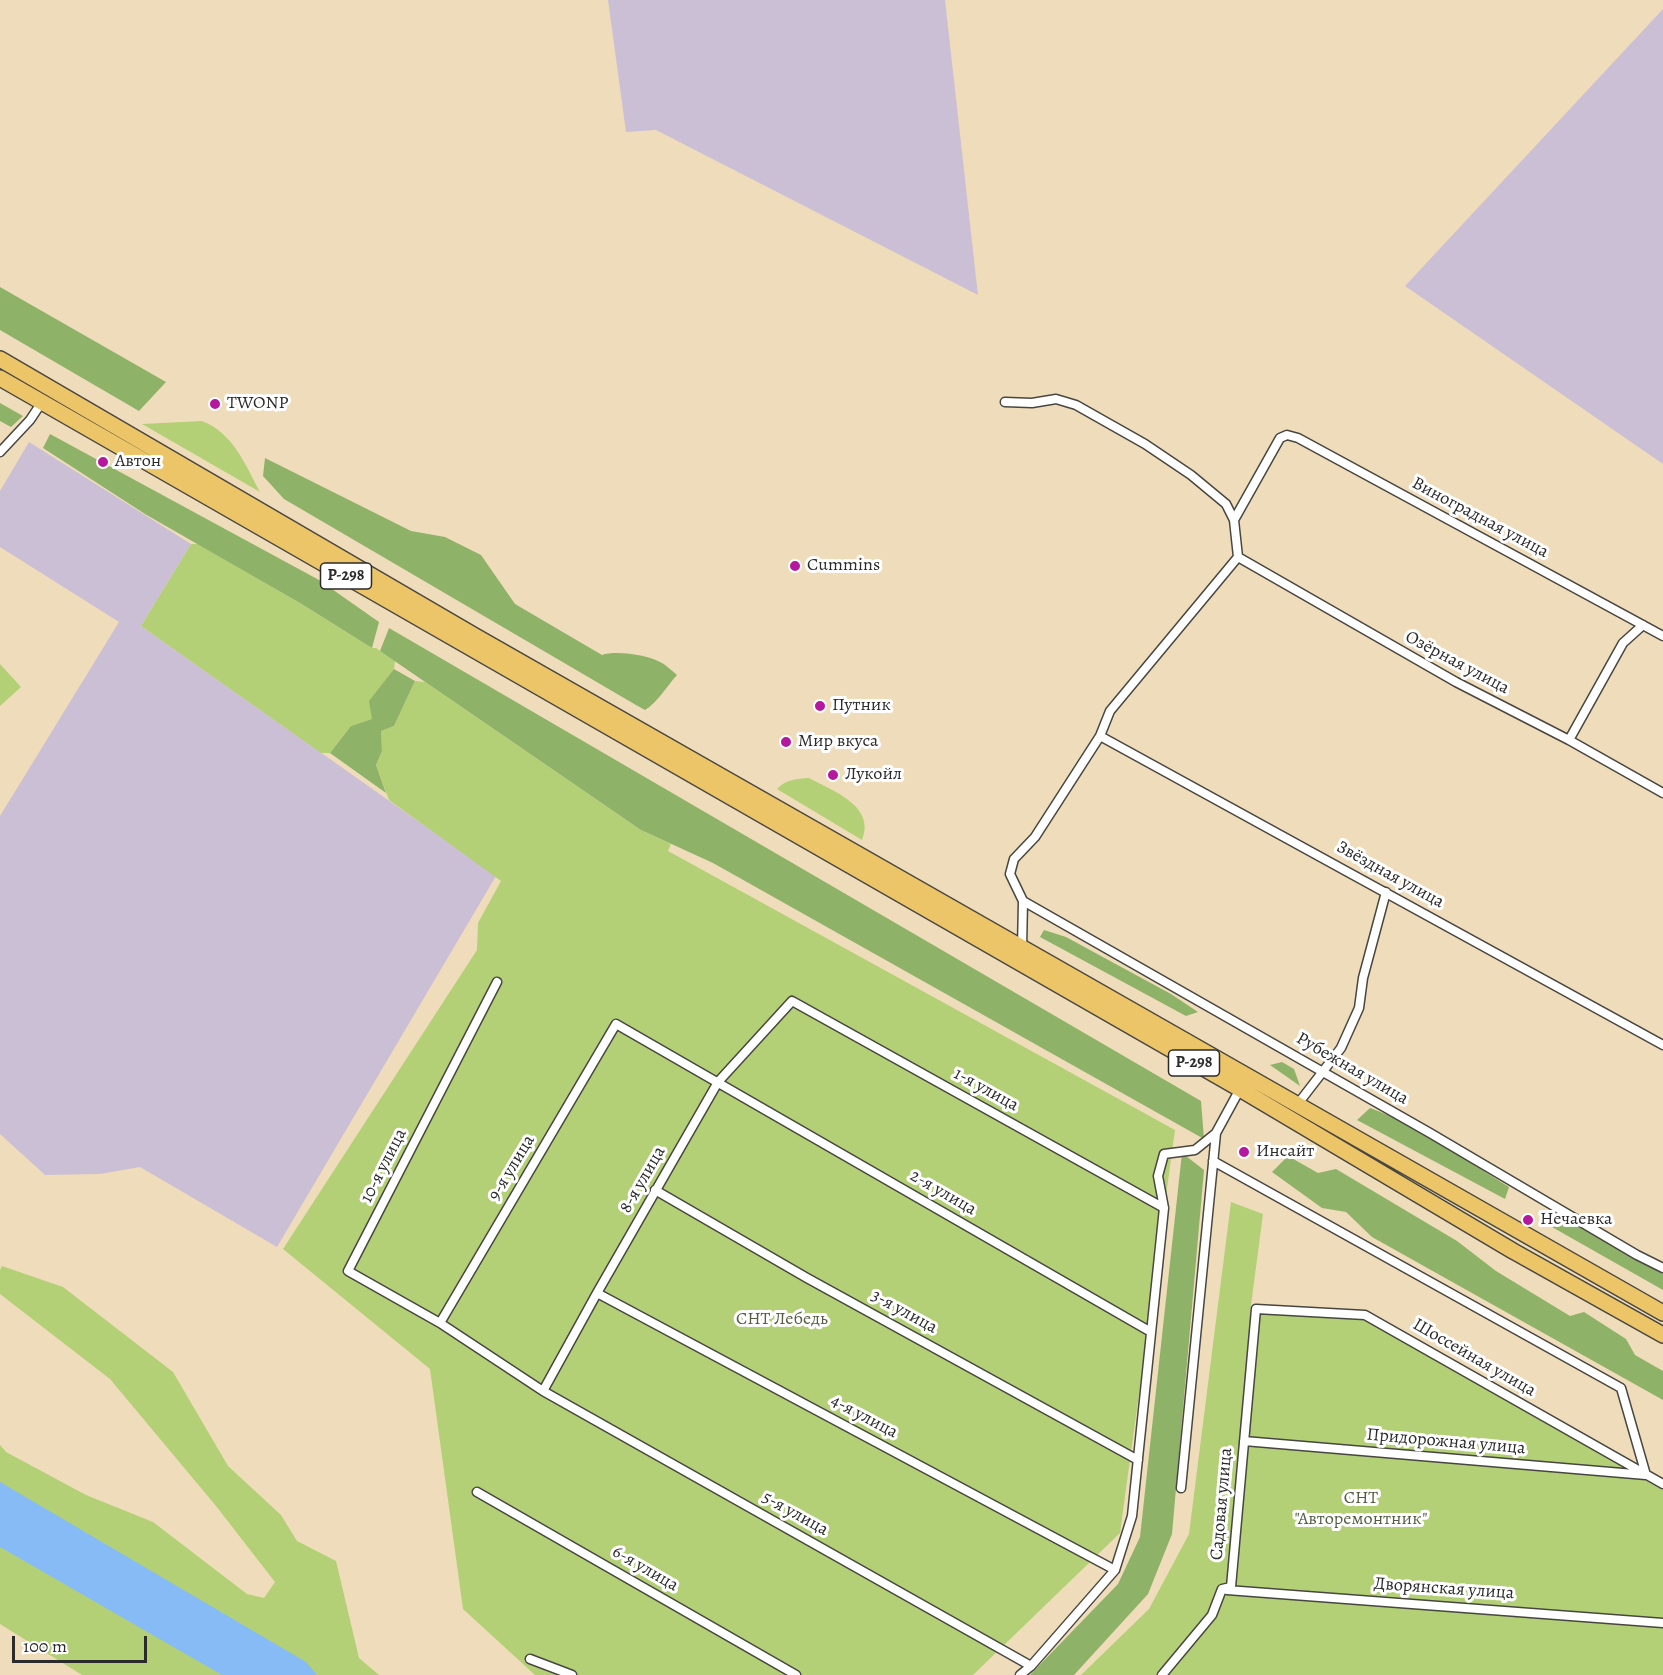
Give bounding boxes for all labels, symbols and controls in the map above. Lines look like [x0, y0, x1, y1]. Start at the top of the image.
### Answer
place label: TWONP [227, 393, 288, 415]
marker: TWONP [208, 397, 222, 411]
place label: Автон [115, 451, 161, 473]
marker: Автон [96, 455, 110, 469]
street label: Виноградная улица [1408, 473, 1552, 563]
place label: Cummins [807, 555, 880, 577]
marker: Cummins [788, 559, 802, 573]
road number: Р-298 [320, 563, 372, 589]
street label: Озёрная улица [1401, 627, 1513, 699]
place label: Путник [832, 695, 891, 717]
marker: Путник [813, 699, 827, 713]
place label: Мир вкуса [798, 731, 878, 753]
marker: Мир вкуса [779, 735, 793, 749]
place label: Лукойл [845, 764, 902, 786]
marker: Лукойл [826, 768, 840, 782]
street label: Звёздная улица [1332, 837, 1448, 913]
street label: Рубежная улица [1292, 1028, 1412, 1110]
road number: Р-298 [1168, 1050, 1220, 1076]
street label: 1-я улица [950, 1063, 1022, 1117]
street label: 10-я улица [356, 1125, 412, 1207]
street label: 9-я улица [484, 1131, 540, 1205]
place label: Инсайт [1256, 1141, 1314, 1163]
street label: 8-я улица [615, 1143, 671, 1217]
marker: Инсайт [1237, 1145, 1251, 1159]
street label: 2-я улица [906, 1165, 980, 1221]
place label: Нечаевка [1540, 1209, 1612, 1231]
marker: Нечаевка [1521, 1213, 1535, 1227]
street label: 3-я улица [867, 1285, 941, 1339]
park label: СНТ Лебедь [736, 1309, 828, 1331]
street label: Шоссейная улица [1409, 1314, 1539, 1402]
street label: 4-я улица [827, 1390, 901, 1444]
street label: Придорожная улица [1366, 1424, 1526, 1460]
street label: Садовая улица [1206, 1447, 1238, 1561]
street label: 5-я улица [758, 1487, 832, 1541]
park label: СНТ "Авторемонтник" [1294, 1488, 1428, 1530]
street label: 6-я улица [608, 1541, 682, 1597]
street label: Дворянская улица [1373, 1573, 1515, 1605]
scale bar [15, 1624, 150, 1662]
text: 100 m [23, 1634, 67, 1658]

